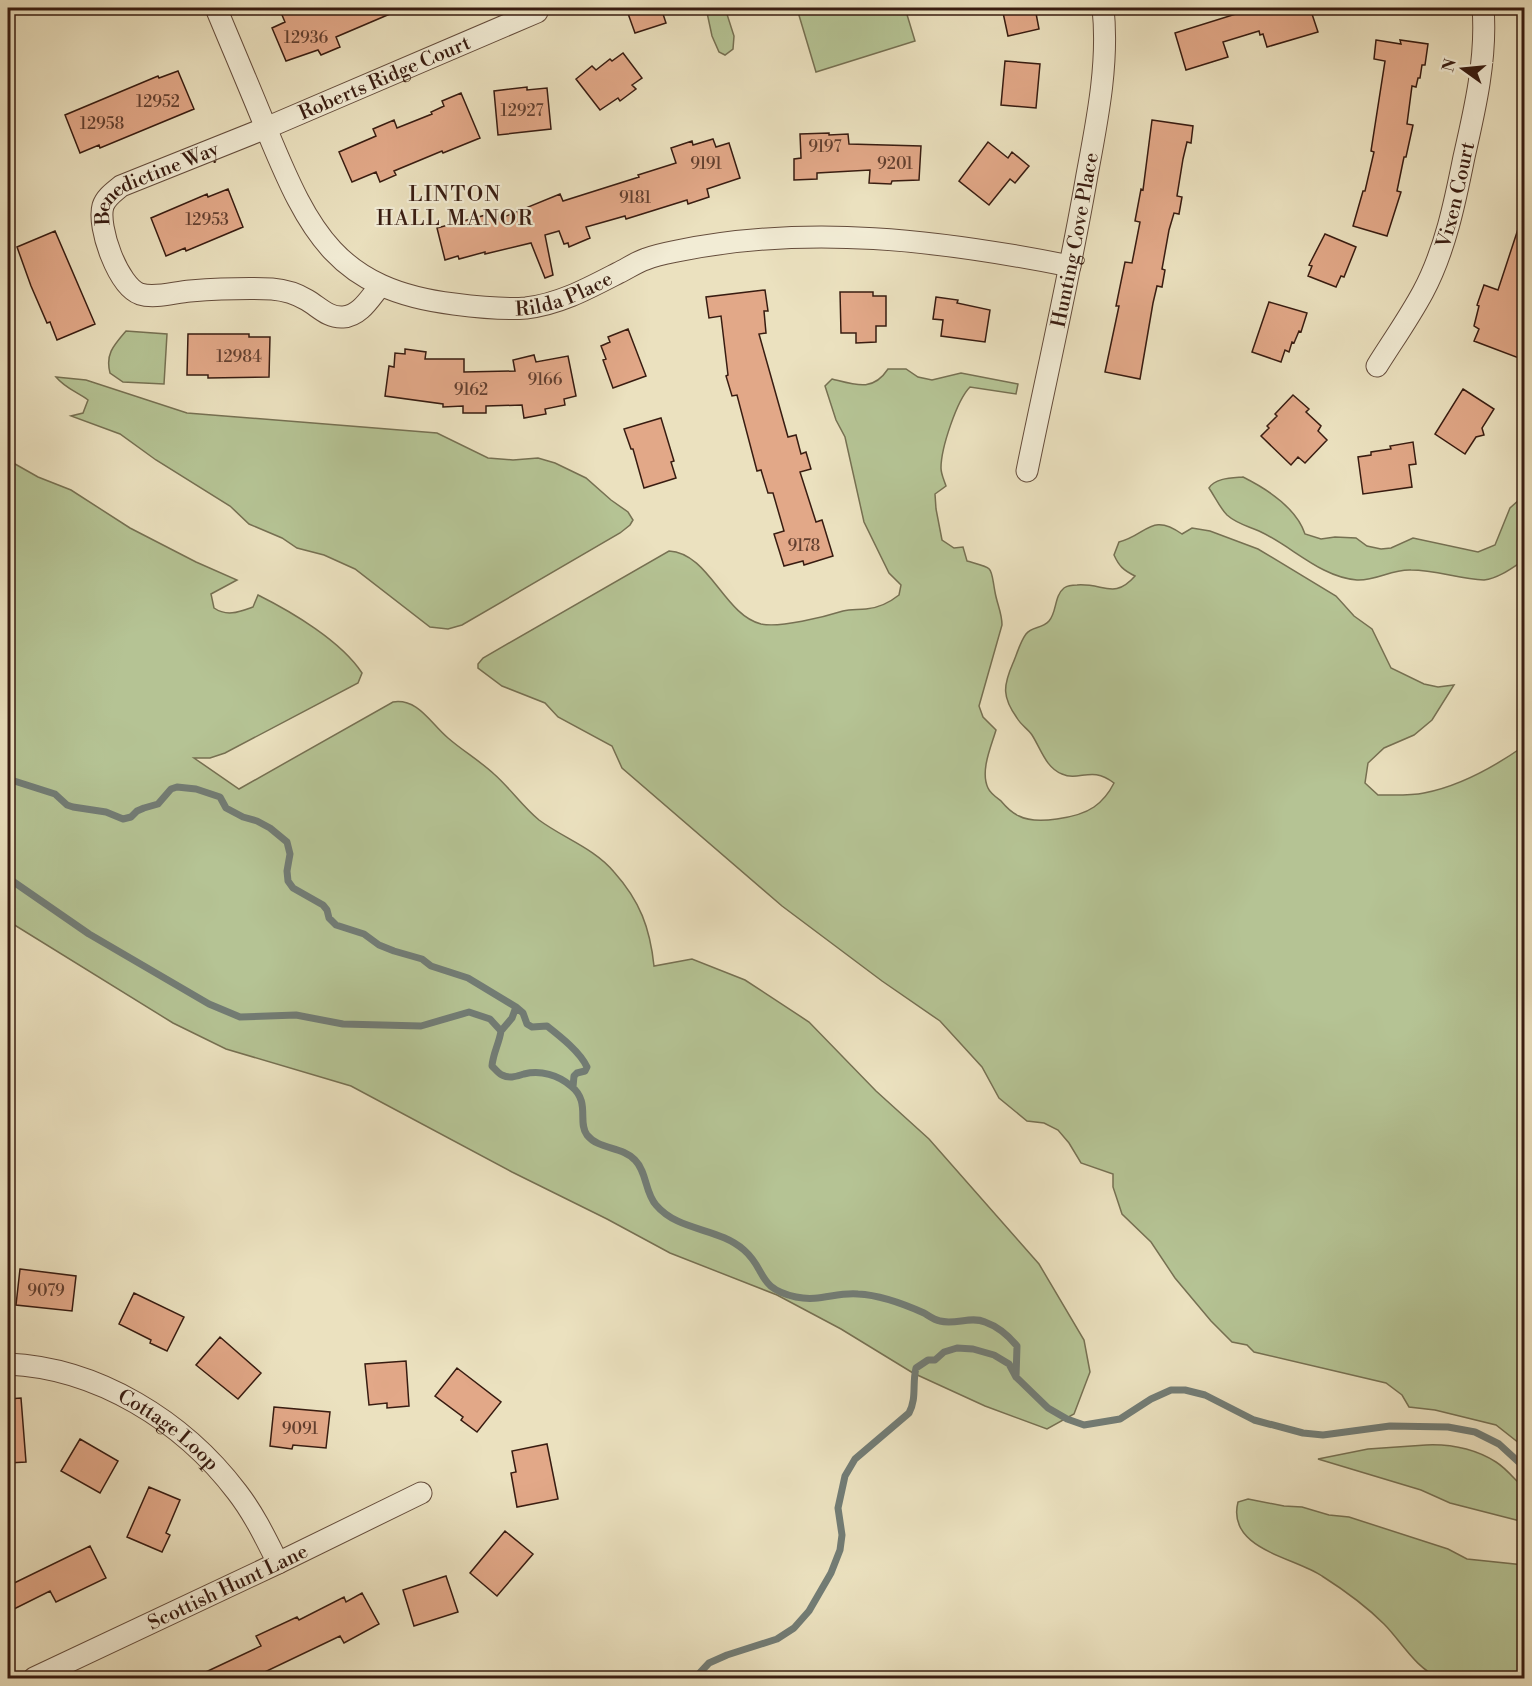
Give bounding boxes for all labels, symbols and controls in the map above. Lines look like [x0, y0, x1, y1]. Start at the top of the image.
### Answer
house number: 12936 [284, 28, 329, 48]
street label: Roberts Ridge Court [295, 31, 475, 127]
north arrow [1433, 39, 1493, 99]
text: N [1438, 56, 1461, 74]
house number: 12952 [136, 92, 180, 112]
house number: 12927 [500, 101, 544, 121]
house number: 12958 [80, 114, 125, 134]
street label: Benedictine Way [91, 137, 223, 227]
house number: 9197 [808, 137, 842, 157]
street label: Vixen Court [1431, 140, 1481, 252]
street label: Hunting Cove Place [1047, 151, 1105, 330]
house number: 9191 [690, 154, 722, 174]
house number: 9201 [877, 154, 913, 174]
district label: LINTON HALL MANOR [376, 182, 534, 232]
house number: 9181 [619, 188, 651, 208]
house number: 12953 [185, 210, 229, 230]
street label: Rilda Place [514, 267, 617, 323]
house number: 12984 [216, 347, 262, 367]
house number: 9166 [528, 370, 563, 390]
house number: 9162 [454, 380, 488, 400]
house number: 9178 [788, 536, 821, 556]
house number: 9079 [27, 1281, 65, 1301]
street label: Cottage Loop [113, 1384, 224, 1476]
house number: 9091 [282, 1419, 318, 1439]
street label: Scottish Hunt Lane [144, 1539, 312, 1637]

